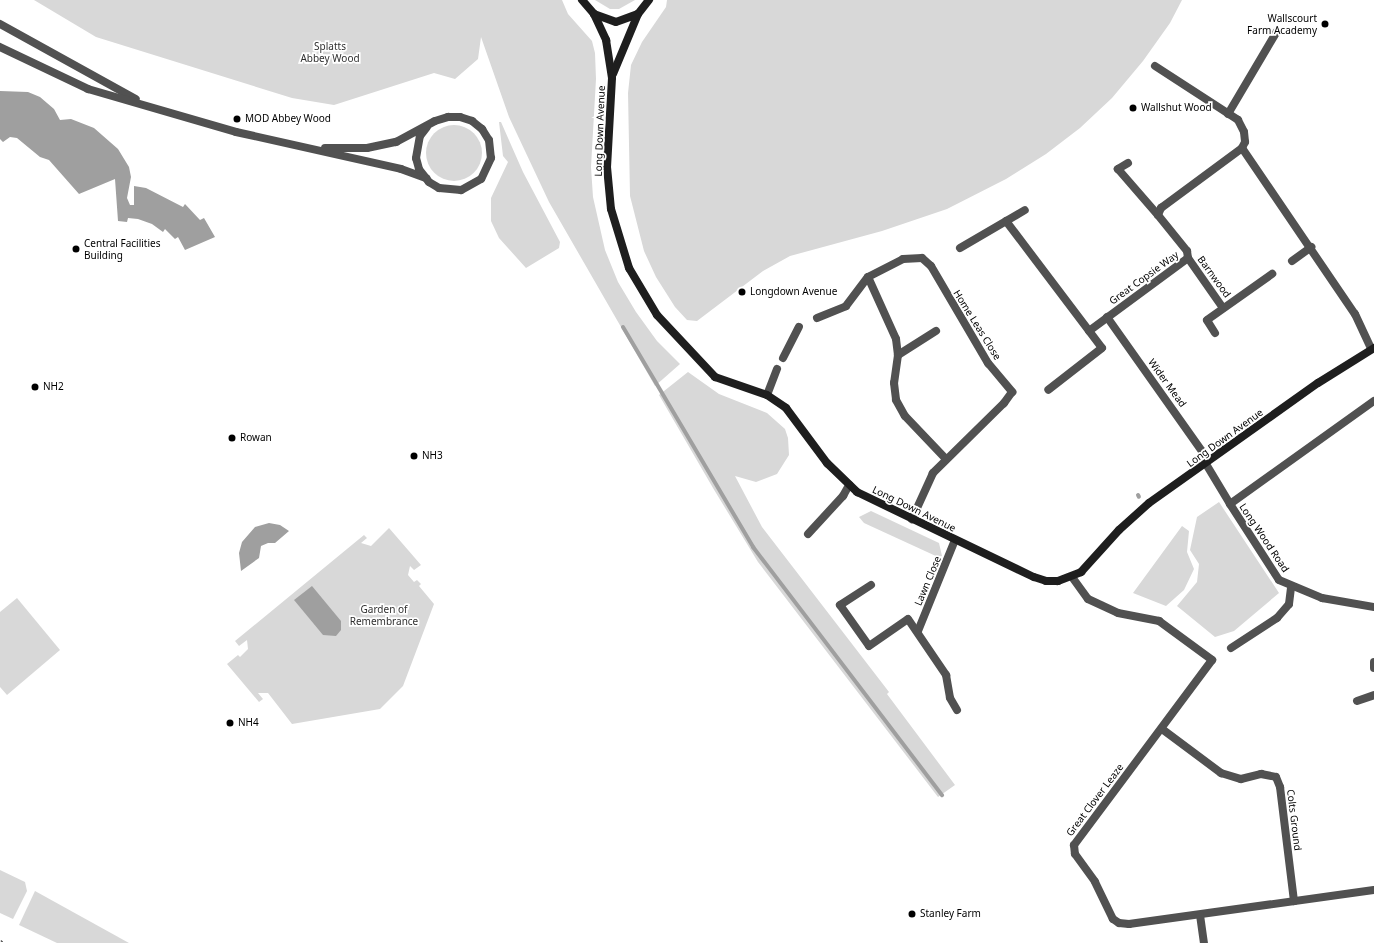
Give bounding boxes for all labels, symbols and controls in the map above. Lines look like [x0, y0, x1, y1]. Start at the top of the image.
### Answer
place label: Wallscourt Farm Academy [1247, 12, 1317, 36]
marker: Wallscourt Farm Academy [1320, 19, 1330, 29]
park label: Splatts Abbey Wood [300, 40, 360, 64]
street label: Long Down Avenue [592, 85, 608, 177]
place label: Wallshut Wood [1141, 102, 1212, 114]
marker: Wallshut Wood [1128, 103, 1138, 113]
place label: MOD Abbey Wood [245, 113, 331, 125]
marker: MOD Abbey Wood [232, 114, 242, 124]
place label: Central Facilities Building [84, 237, 160, 260]
marker: Central Facilities Building [71, 244, 81, 254]
street label: Great Copsie Way [1107, 249, 1181, 307]
street label: Barnwood [1195, 254, 1233, 300]
place label: Longdown Avenue [750, 286, 837, 298]
marker: Longdown Avenue [737, 287, 747, 297]
street label: Home Leas Close [951, 288, 1003, 362]
street label: Wider Mead [1145, 356, 1189, 410]
place label: NH2 [43, 381, 64, 393]
marker: NH2 [30, 382, 40, 392]
street label: Long Down Avenue [1185, 406, 1265, 470]
place label: Rowan [240, 432, 272, 444]
marker: Rowan [227, 433, 237, 443]
place label: NH3 [422, 450, 443, 462]
marker: NH3 [409, 451, 419, 461]
street label: Long Down Avenue [870, 484, 958, 534]
street label: Long Wood Road [1237, 501, 1291, 575]
street label: Lawn Close [912, 554, 944, 608]
park label: Garden of Remembrance [350, 603, 418, 626]
place label: NH4 [238, 717, 259, 729]
marker: NH4 [225, 718, 235, 728]
street label: Great Clover Leaze [1064, 761, 1126, 839]
street label: Colts Ground [1284, 789, 1304, 851]
place label: Stanley Farm [920, 908, 981, 920]
marker: Stanley Farm [907, 909, 917, 919]

